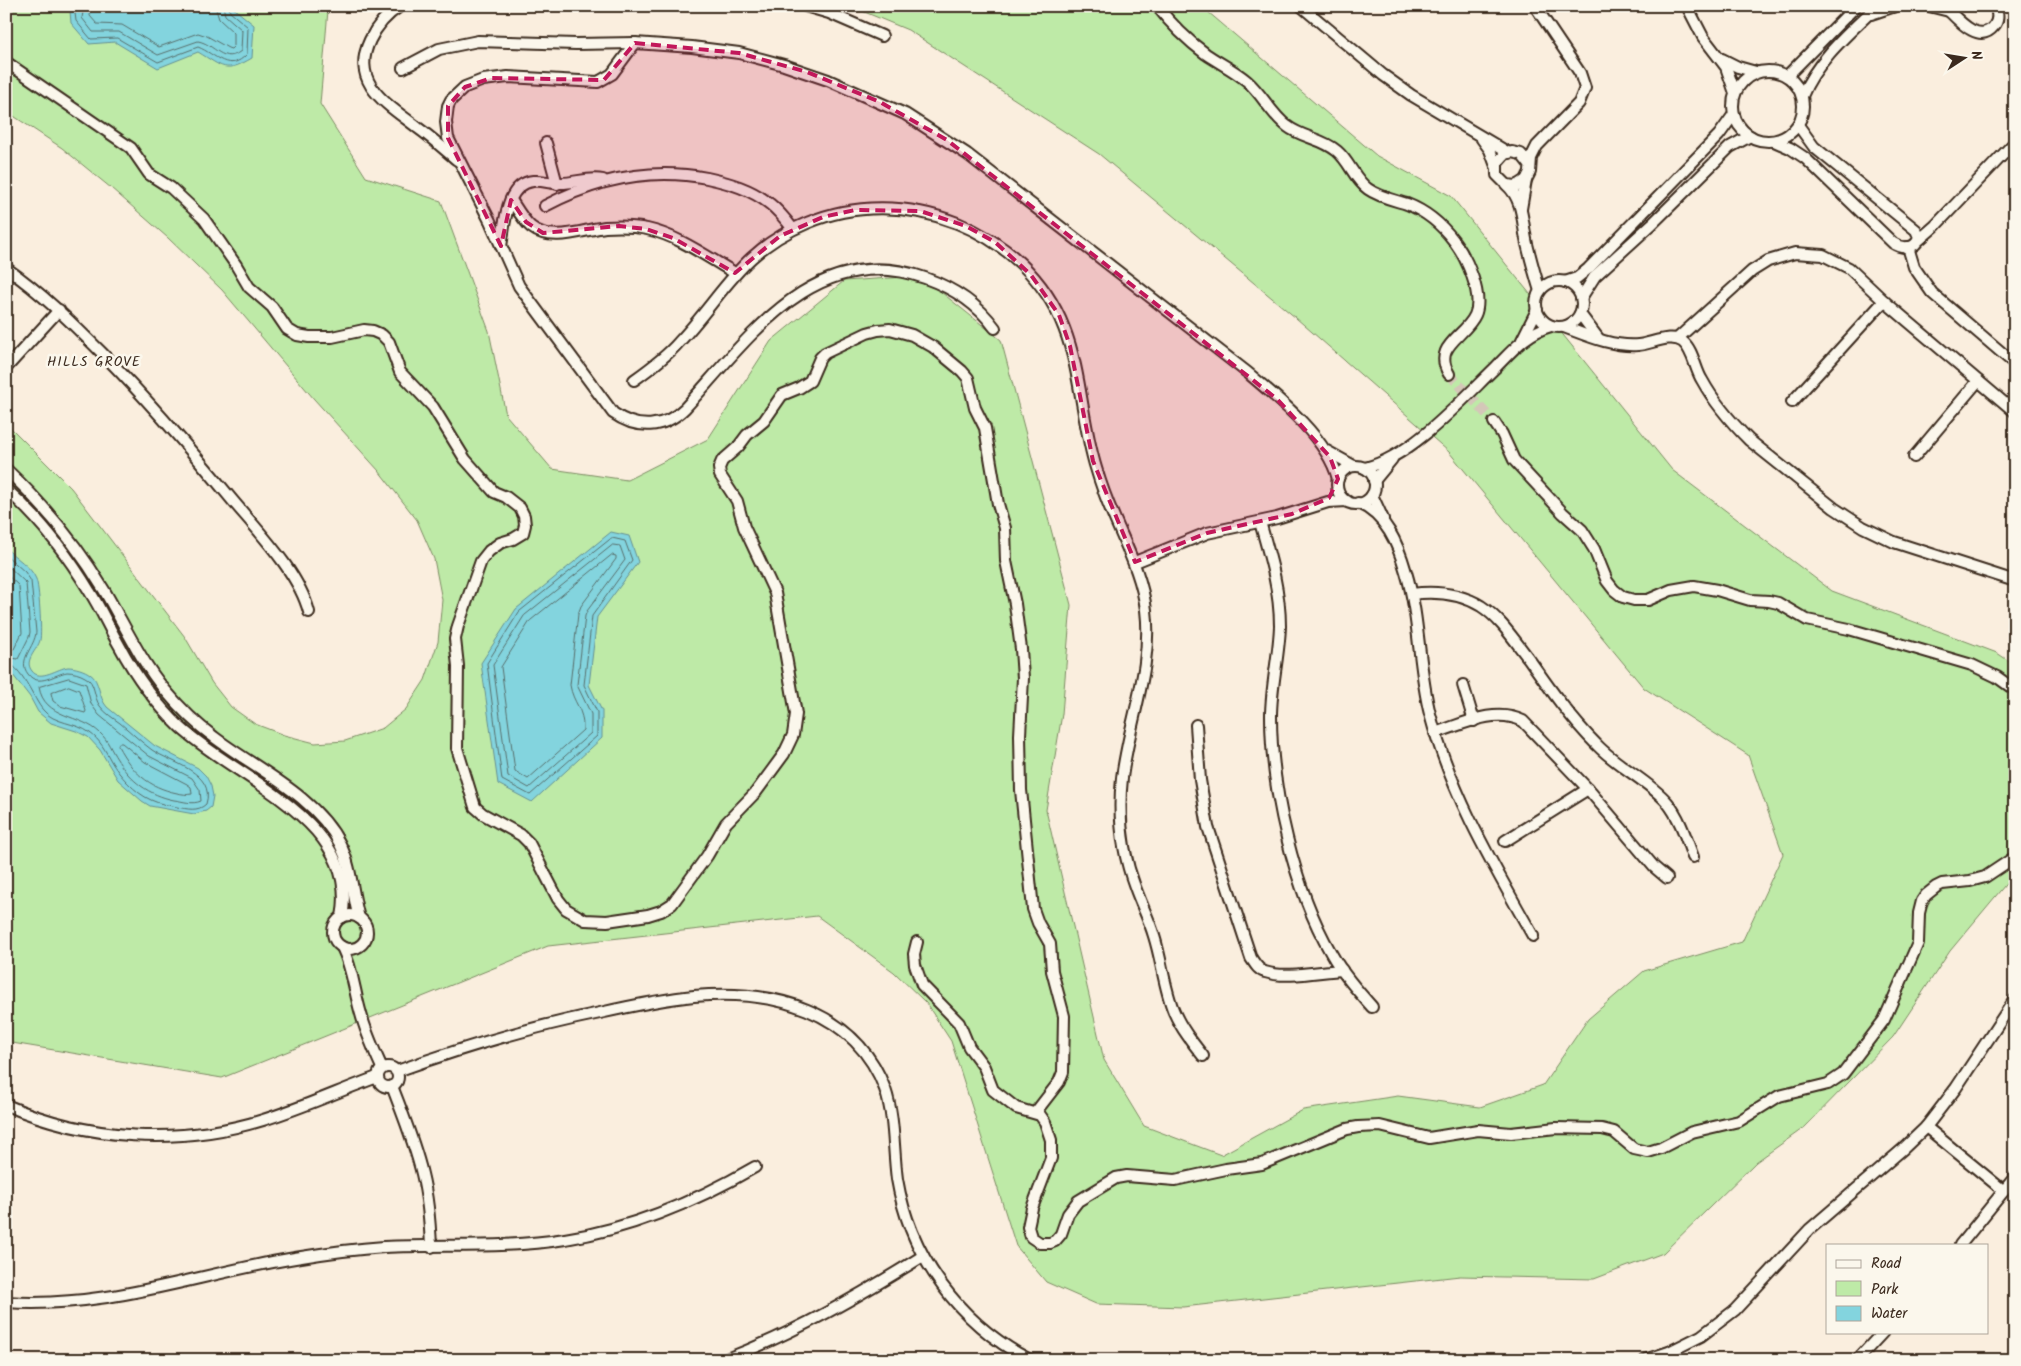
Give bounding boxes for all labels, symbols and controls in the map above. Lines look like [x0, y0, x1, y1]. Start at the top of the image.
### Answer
north arrow [1938, 32, 1988, 82]
text: N [1964, 49, 1987, 62]
district label: HILLS GROVE [47, 351, 141, 373]
legend [1826, 1244, 1988, 1334]
text: Road [1871, 1252, 1902, 1276]
text: Park [1871, 1278, 1899, 1302]
text: Water [1871, 1302, 1908, 1326]

